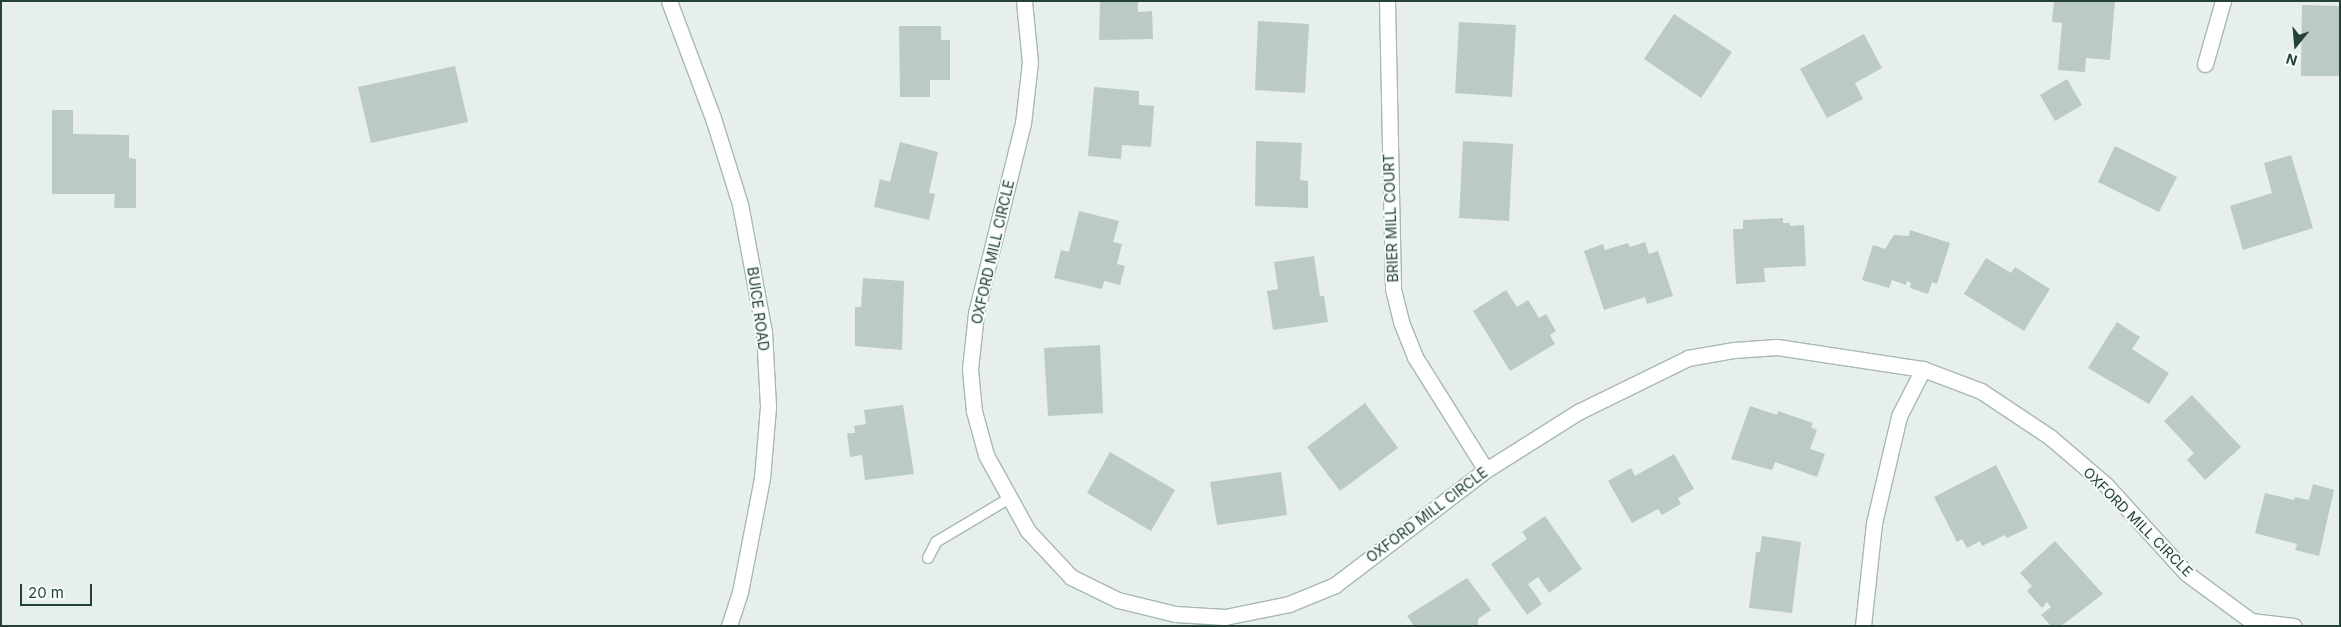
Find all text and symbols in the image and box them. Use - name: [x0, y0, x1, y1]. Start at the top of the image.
- north arrow: [2271, 20, 2321, 70]
- text: N: [2284, 50, 2299, 70]
- street label: BRIER MILL COURT: [1380, 153, 1402, 283]
- street label: OXFORD MILL CIRCLE: [968, 178, 1018, 326]
- street label: BUICE ROAD: [744, 266, 772, 352]
- street label: OXFORD MILL CIRCLE: [1363, 464, 1491, 566]
- street label: OXFORD MILL CIRCLE: [2080, 464, 2196, 580]
- scale bar: [22, 574, 95, 606]
- text: 20 m: [28, 583, 64, 602]

